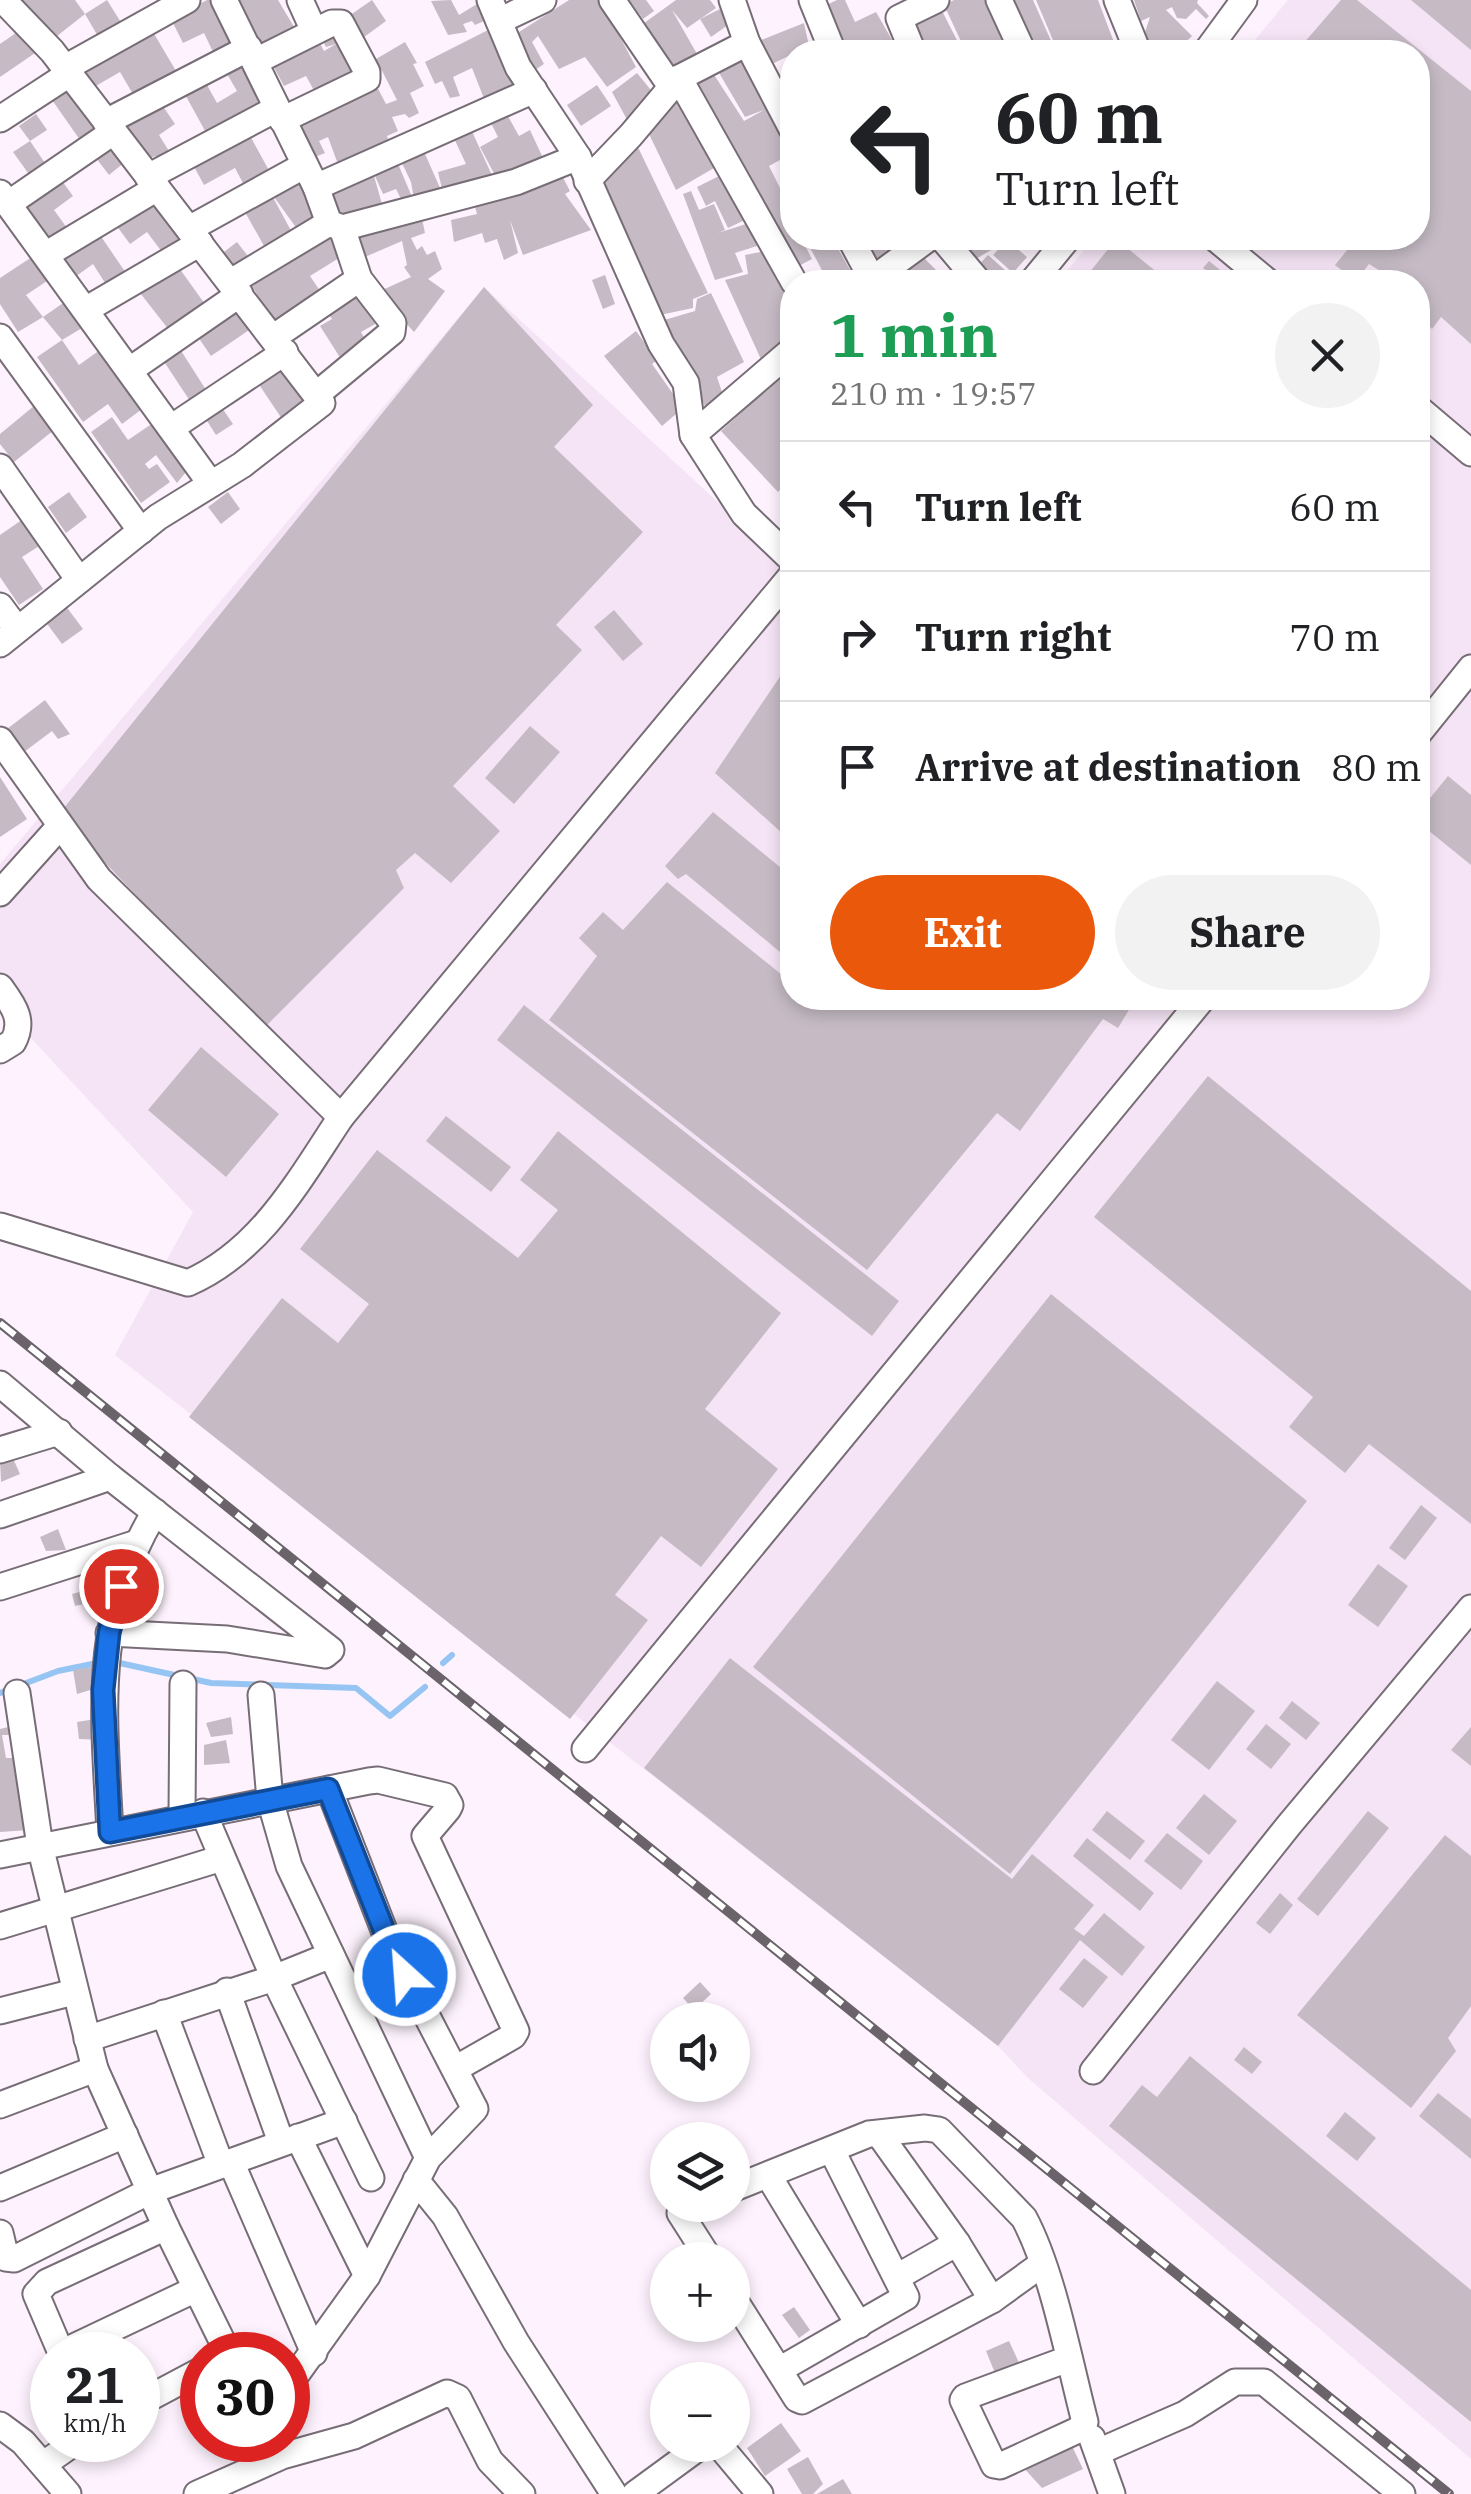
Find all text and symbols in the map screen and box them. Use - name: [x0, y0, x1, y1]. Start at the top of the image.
- text: 60 m: [995, 71, 1163, 162]
- icon: left: [830, 80, 960, 210]
- text: Turn left: [995, 159, 1179, 217]
- text: 1 min: [830, 295, 998, 374]
- button: close: [1275, 303, 1380, 408]
- text: 210 m · 19:57: [830, 372, 1037, 414]
- icon: left: [830, 479, 885, 534]
- text: Turn left: [915, 482, 1082, 531]
- text: 60 m: [1289, 482, 1380, 531]
- icon: right: [830, 609, 885, 664]
- text: Turn right: [915, 612, 1111, 661]
- text: 70 m: [1289, 612, 1380, 661]
- icon: arrive: [830, 739, 885, 794]
- text: Arrive at destination: [915, 742, 1301, 791]
- text: 80 m: [1331, 742, 1422, 791]
- button: Exit: [830, 875, 1095, 990]
- button: Share: [1115, 875, 1380, 990]
- pin: [79, 1544, 164, 1629]
- icon: arrive: [94, 1559, 149, 1614]
- position arrow: [353, 1923, 457, 2027]
- map controls: [650, 2002, 750, 2462]
- button: sound: [650, 2002, 750, 2102]
- button: layers: [650, 2122, 750, 2222]
- button: +: [650, 2242, 750, 2342]
- speed limit sign: 30: [180, 2332, 310, 2462]
- text: 21: [65, 2352, 125, 2417]
- button: −: [650, 2362, 750, 2462]
- text: km/h: [63, 2406, 127, 2439]

